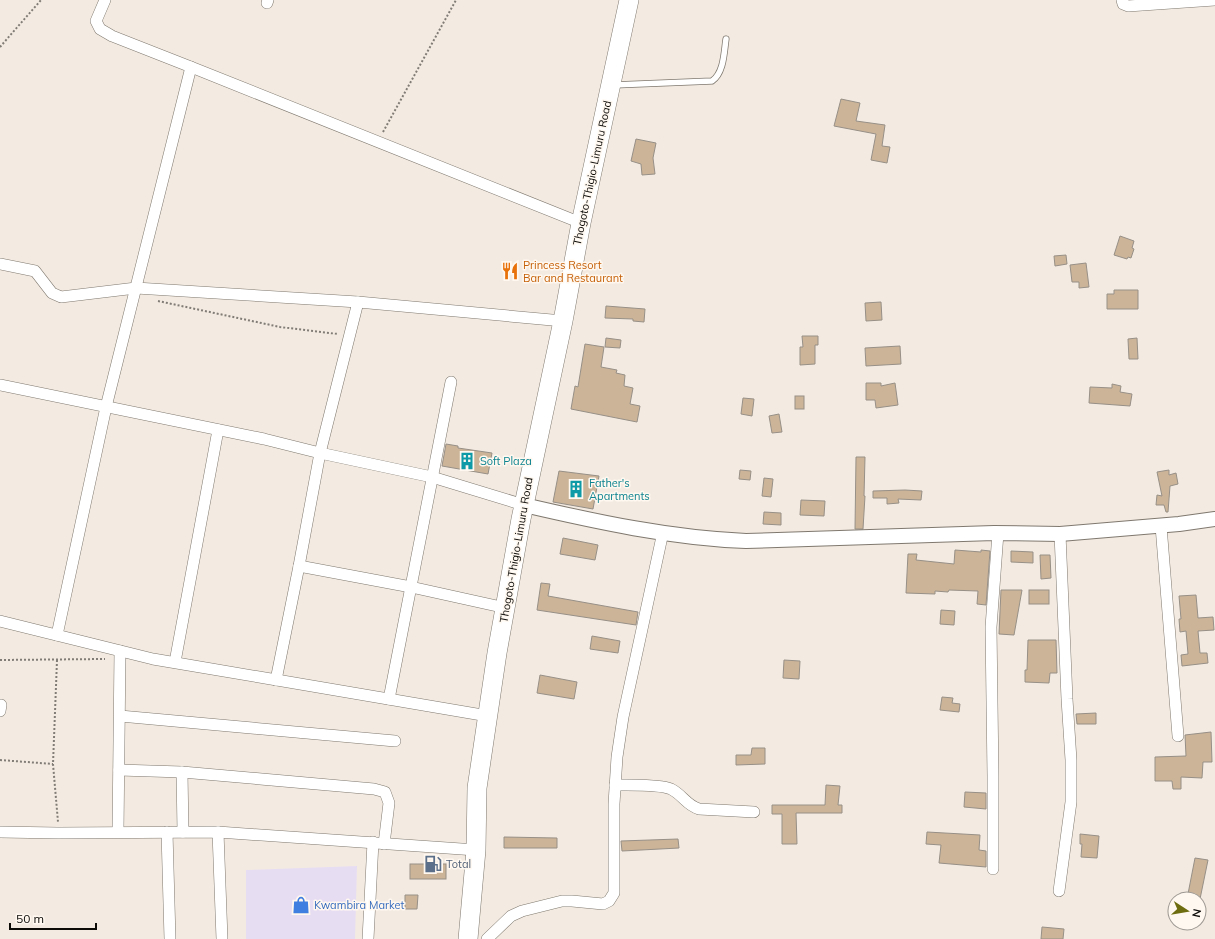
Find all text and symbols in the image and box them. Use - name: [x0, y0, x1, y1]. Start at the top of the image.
- street label: Thogoto-Thigio-Limuru Road: [570, 99, 614, 247]
- place label: Princess Resort Bar and Restaurant: [523, 258, 623, 285]
- restaurant icon: Princess Resort Bar and Restaurant: [500, 261, 520, 281]
- building icon: Soft Plaza: [457, 451, 477, 471]
- place label: Soft Plaza: [480, 454, 532, 468]
- street label: Thogoto-Thigio-Limuru Road: [496, 476, 536, 624]
- place label: Father's Apartments: [589, 476, 650, 503]
- building icon: Father's Apartments: [566, 479, 586, 499]
- fuel station icon: Total: [423, 854, 443, 874]
- place label: Total: [446, 857, 471, 871]
- north arrow: [1167, 891, 1207, 931]
- shop icon: Kwambira Market: [291, 895, 311, 915]
- place label: Kwambira Market: [314, 898, 405, 912]
- scale bar: [10, 905, 96, 931]
- text: N: [1189, 908, 1204, 919]
- text: 50 m: [16, 911, 44, 926]

